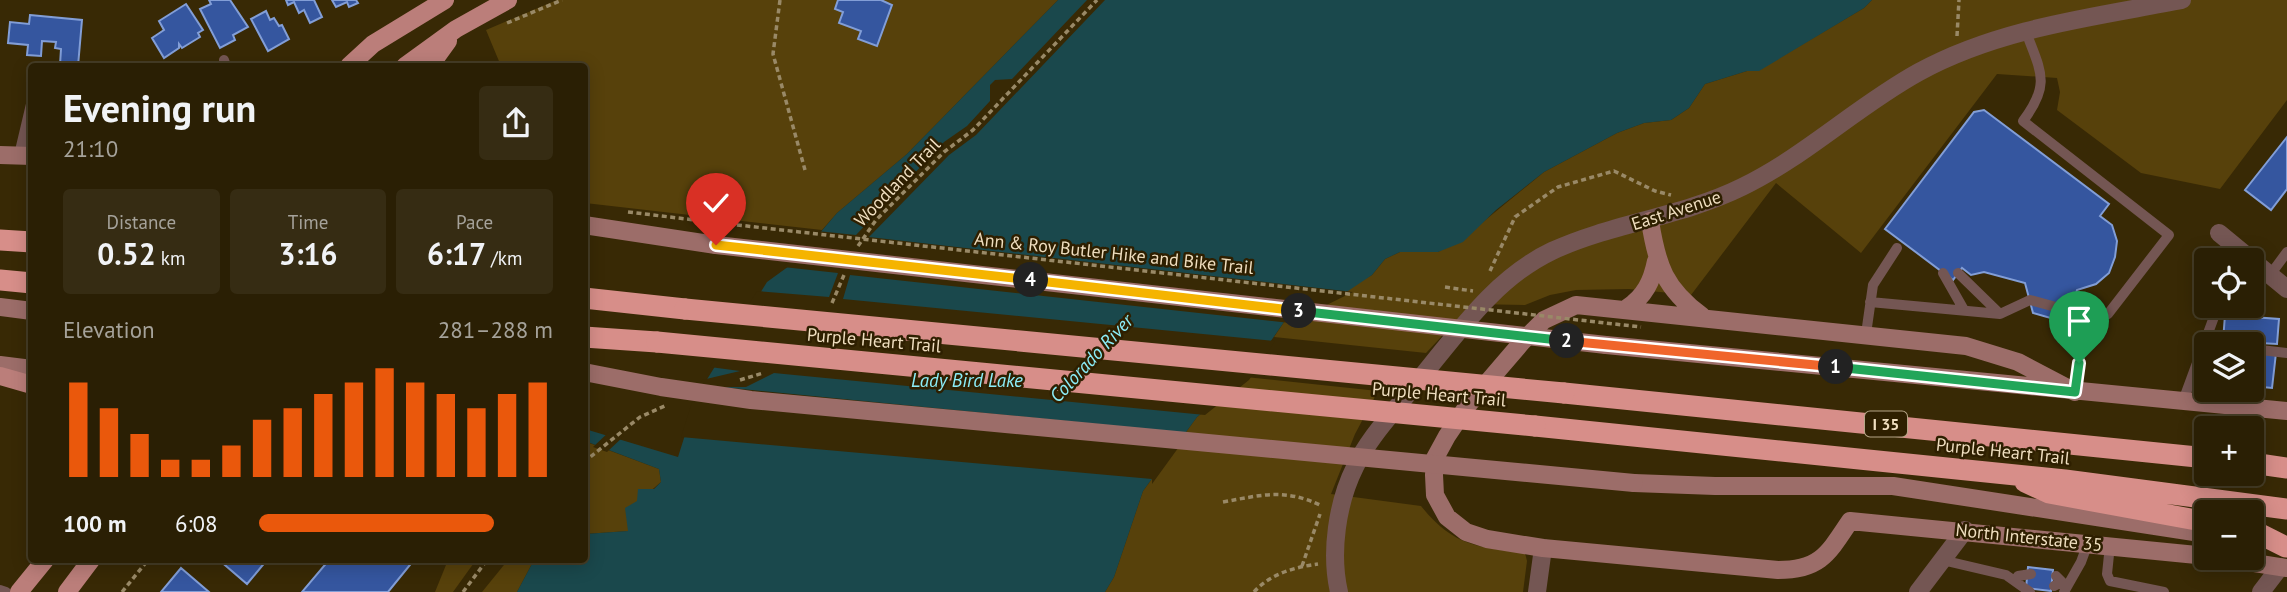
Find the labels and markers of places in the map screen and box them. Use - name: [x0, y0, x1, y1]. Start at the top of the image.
- pin: [686, 173, 746, 245]
- pin: 4: [1014, 262, 1048, 298]
- pin: [2049, 291, 2109, 363]
- pin: 3: [1282, 294, 1316, 328]
- pin: 2: [1550, 324, 1584, 358]
- pin: 1: [1818, 350, 1854, 384]

